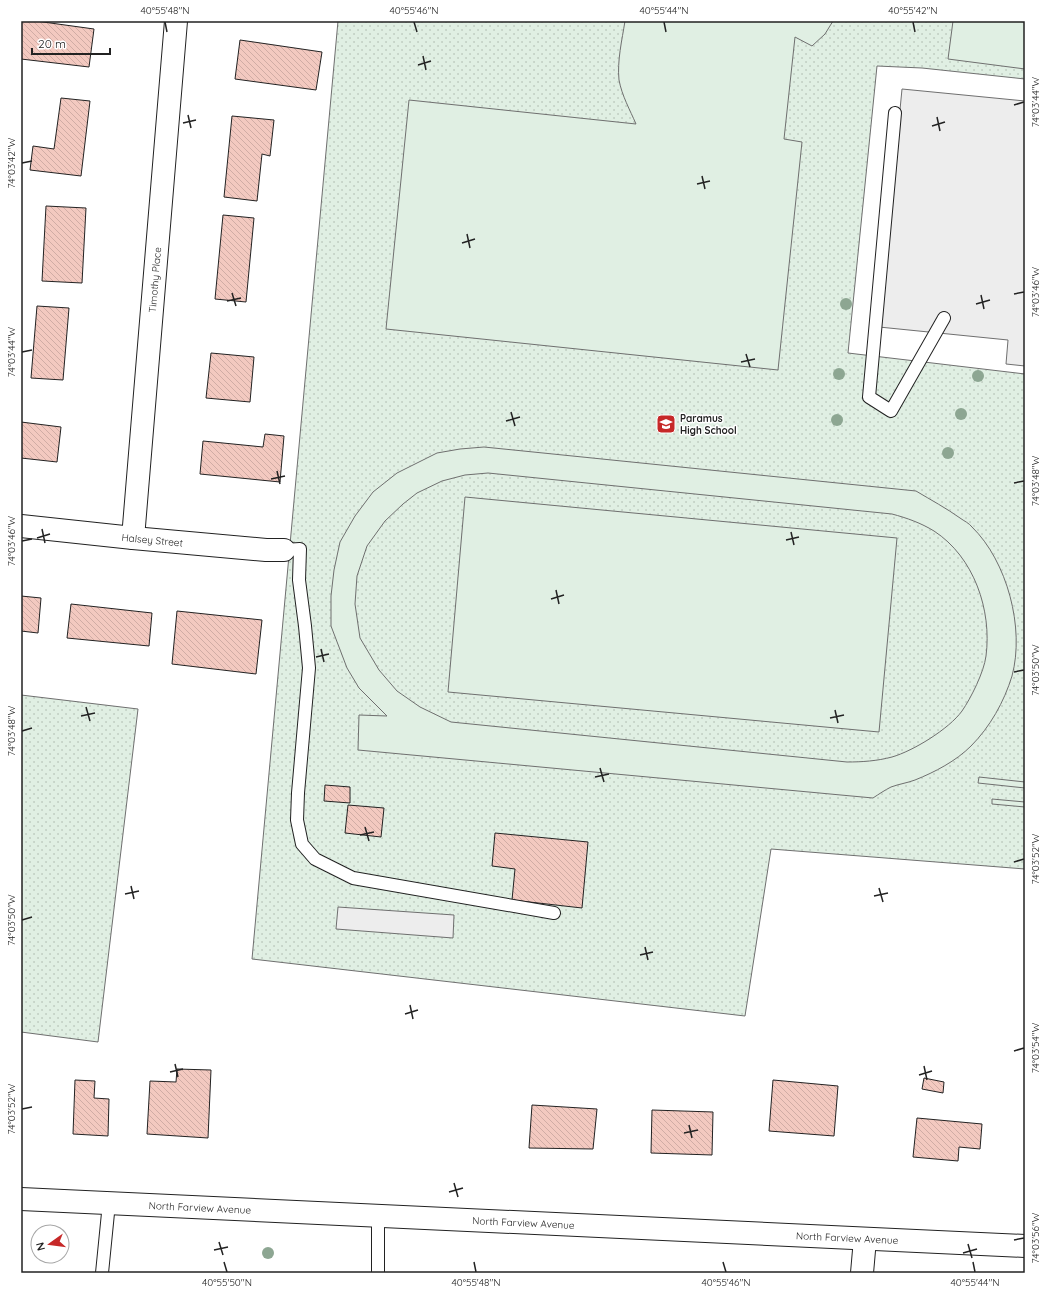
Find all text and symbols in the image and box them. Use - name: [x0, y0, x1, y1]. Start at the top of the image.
- text: 40°55'48"N: [140, 4, 190, 17]
- text: 40°55'46"N: [389, 4, 439, 17]
- text: 40°55'44"N: [639, 4, 689, 17]
- text: 40°55'42"N: [888, 4, 938, 17]
- scale bar: [32, 30, 110, 56]
- text: 20 m: [38, 36, 66, 51]
- text: 74°03'44"W: [1029, 76, 1042, 127]
- text: 74°03'42"W: [5, 137, 18, 188]
- street label: Timothy Place: [145, 246, 164, 313]
- text: 74°03'46"W: [1029, 266, 1042, 317]
- text: 74°03'44"W: [5, 326, 18, 377]
- place label: Paramus High School: [680, 412, 737, 437]
- school or university icon: Paramus High School: [655, 413, 677, 435]
- text: 74°03'48"W: [1029, 455, 1042, 506]
- text: 74°03'46"W: [5, 515, 18, 566]
- street label: Halsey Street: [121, 530, 184, 549]
- text: 74°03'50"W: [1029, 644, 1042, 696]
- text: 74°03'48"W: [5, 705, 18, 756]
- text: 74°03'52"W: [1029, 833, 1042, 884]
- text: 74°03'50"W: [5, 894, 18, 946]
- text: 74°03'54"W: [1029, 1022, 1042, 1073]
- text: 74°03'52"W: [5, 1083, 18, 1134]
- street label: North Farview Avenue: [148, 1198, 252, 1216]
- text: 74°03'56"W: [1029, 1212, 1042, 1263]
- street label: North Farview Avenue: [472, 1214, 575, 1231]
- north arrow: [30, 1224, 70, 1264]
- street label: North Farview Avenue: [796, 1229, 899, 1247]
- text: N: [33, 1241, 48, 1252]
- text: 40°55'50"N: [202, 1276, 252, 1289]
- text: 40°55'48"N: [451, 1276, 501, 1289]
- text: 40°55'46"N: [701, 1276, 751, 1289]
- text: 40°55'44"N: [950, 1276, 1000, 1289]

